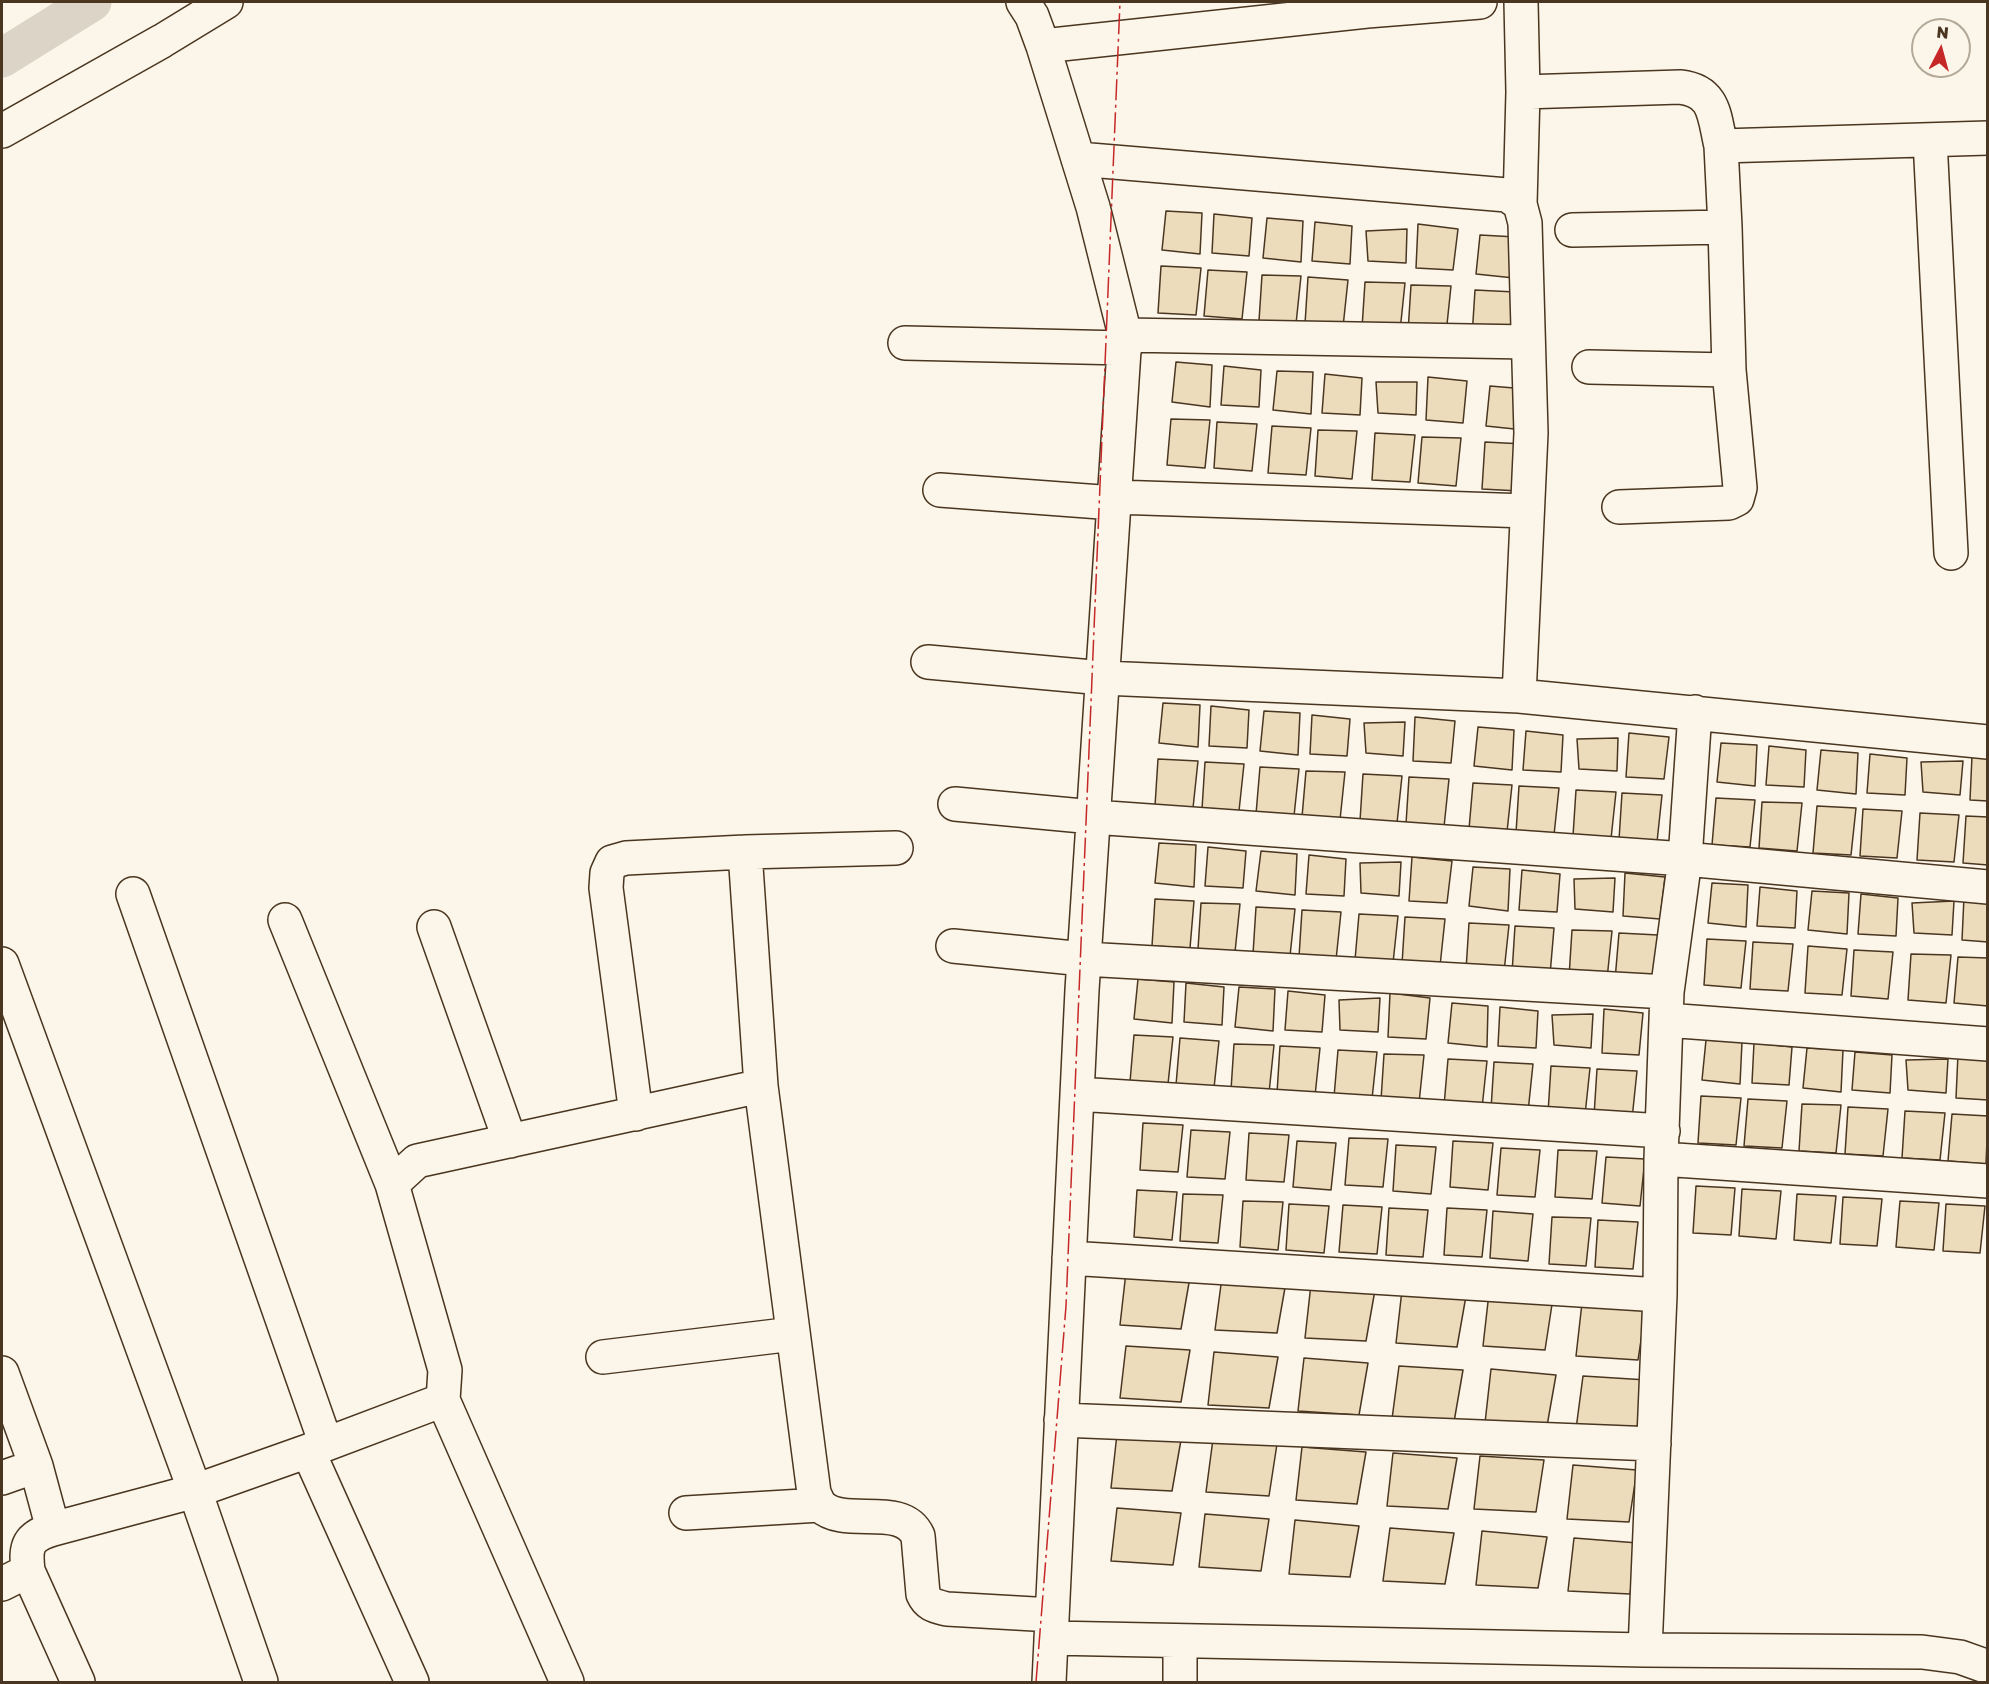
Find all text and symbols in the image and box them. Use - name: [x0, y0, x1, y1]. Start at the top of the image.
- north arrow: [1911, 18, 1971, 78]
- text: N: [1936, 22, 1950, 43]

